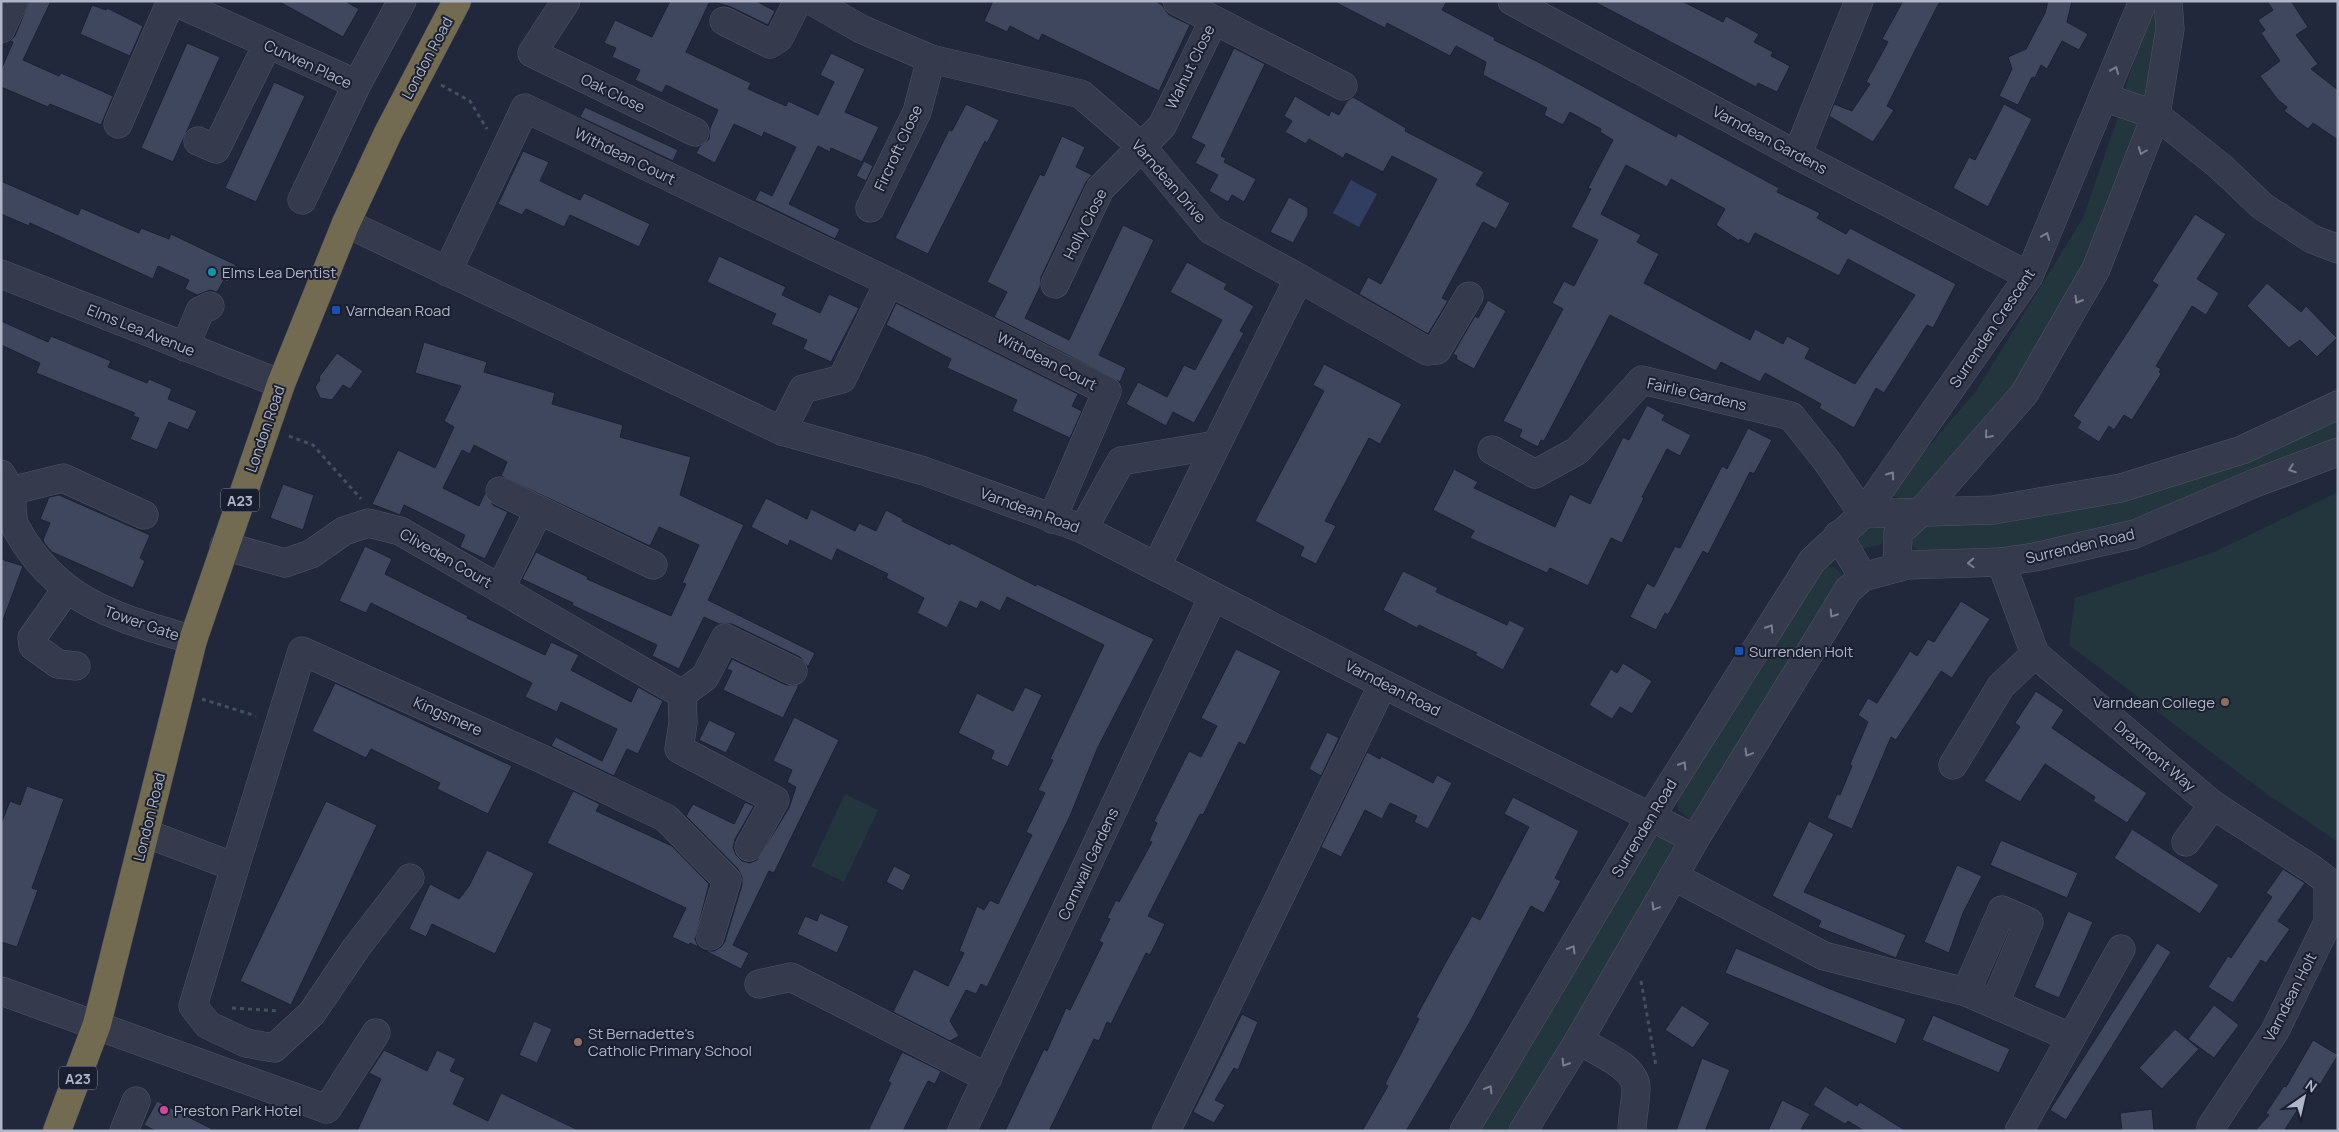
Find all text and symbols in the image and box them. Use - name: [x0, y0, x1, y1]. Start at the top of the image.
- street label: London Road: [396, 13, 458, 103]
- street label: Walnut Close: [1160, 21, 1220, 113]
- street label: Curwen Place: [261, 35, 355, 94]
- one-way arrow: [2108, 66, 2119, 75]
- street label: Oak Close: [577, 68, 649, 118]
- street label: Fircroft Close: [869, 101, 927, 194]
- street label: Varndean Gardens: [1709, 101, 1831, 179]
- street label: Withdean Court: [571, 122, 679, 190]
- street label: Varndean Drive: [1127, 135, 1211, 227]
- one-way arrow: [2138, 146, 2148, 155]
- street label: Holly Close: [1058, 185, 1112, 263]
- one-way arrow: [2039, 232, 2050, 241]
- place label: Elms Lea Dentist: [222, 262, 336, 283]
- street label: Surrenden Crescent: [1944, 264, 2040, 392]
- marker: Elms Lea Dentist: [206, 266, 218, 278]
- one-way arrow: [2075, 295, 2085, 304]
- street label: Elms Lea Avenue: [84, 299, 198, 361]
- place label: Varndean Road: [346, 300, 450, 321]
- marker: Varndean Road: [330, 304, 342, 316]
- street label: Withdean Court: [993, 327, 1101, 395]
- street label: Fairlie Gardens: [1645, 372, 1749, 416]
- street label: London Road: [240, 383, 290, 475]
- one-way arrow: [1985, 429, 1994, 438]
- one-way arrow: [2288, 463, 2297, 473]
- one-way arrow: [1885, 471, 1894, 480]
- street label: Varndean Road: [977, 482, 1083, 538]
- road number: A23: [221, 488, 259, 512]
- street label: Cliveden Court: [396, 523, 496, 593]
- street label: Surrenden Road: [2023, 523, 2137, 569]
- one-way arrow: [1966, 558, 1974, 568]
- street label: Tower Gate: [102, 600, 183, 646]
- one-way arrow: [1830, 609, 1839, 618]
- one-way arrow: [1764, 624, 1773, 633]
- place label: Surrenden Holt: [1749, 641, 1853, 662]
- marker: Surrenden Holt: [1733, 645, 1745, 657]
- street label: Varndean Road: [1342, 655, 1444, 721]
- street label: Kingsmere: [410, 691, 486, 741]
- place label: Varndean College: [2093, 692, 2215, 713]
- marker: Varndean College: [2219, 696, 2231, 708]
- street label: Draxmont Way: [2110, 716, 2200, 796]
- one-way arrow: [1745, 748, 1755, 757]
- one-way arrow: [1677, 761, 1686, 771]
- street label: London Road: [128, 771, 170, 863]
- street label: Surrenden Road: [1606, 775, 1682, 881]
- street label: Cornwall Gardens: [1053, 804, 1123, 924]
- one-way arrow: [1651, 902, 1661, 911]
- one-way arrow: [1565, 946, 1575, 955]
- street label: Varndean Holt: [2259, 949, 2321, 1045]
- place label: St Bernadette's Catholic Primary School: [588, 1023, 752, 1061]
- marker: St Bernadette's Catholic Primary School: [572, 1036, 584, 1048]
- one-way arrow: [1561, 1057, 1571, 1066]
- road number: A23: [59, 1066, 97, 1090]
- north arrow: [2279, 1072, 2329, 1122]
- text: N: [2302, 1075, 2321, 1096]
- one-way arrow: [1483, 1085, 1493, 1094]
- place label: Preston Park Hotel: [174, 1100, 301, 1121]
- marker: Preston Park Hotel: [158, 1104, 170, 1116]

